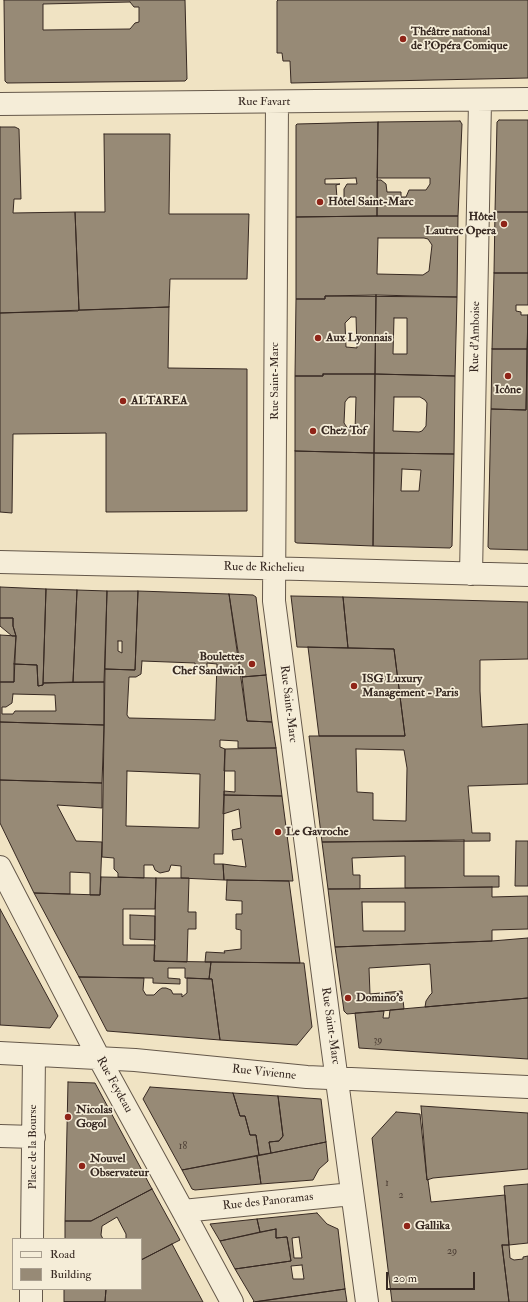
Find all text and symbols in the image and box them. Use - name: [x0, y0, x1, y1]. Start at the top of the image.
- place label: Théâtre national de l'Opéra Comique: [411, 25, 508, 53]
- marker: Théâtre national de l'Opéra Comique: [398, 34, 408, 44]
- street label: Rue Favart: [238, 95, 290, 109]
- place label: Hôtel Saint-Marc: [328, 195, 414, 209]
- marker: Hôtel Saint-Marc: [315, 197, 325, 207]
- place label: Hôtel Lautrec Opera: [425, 210, 496, 238]
- marker: Hôtel Lautrec Opera: [499, 219, 509, 229]
- street label: Rue d'Amboise: [468, 301, 484, 373]
- place label: Aux Lyonnais: [326, 331, 392, 345]
- marker: Aux Lyonnais: [313, 333, 323, 343]
- street label: Rue Saint-Marc: [268, 342, 282, 420]
- marker: Icône: [503, 371, 513, 381]
- place label: Icône: [495, 383, 521, 397]
- place label: ALTAREA: [131, 394, 188, 408]
- marker: ALTAREA: [118, 396, 128, 406]
- place label: Chez Tof: [321, 424, 366, 438]
- marker: Chez Tof: [308, 426, 318, 436]
- street label: Rue de Richelieu: [223, 560, 305, 576]
- place label: Boulettes Chef Sandwich: [172, 650, 244, 678]
- marker: Boulettes Chef Sandwich: [247, 659, 257, 669]
- street label: Rue Saint-Marc: [276, 664, 300, 744]
- place label: ISG Luxury Management - Paris: [362, 672, 458, 700]
- marker: ISG Luxury Management - Paris: [349, 681, 359, 691]
- place label: Le Gavroche: [286, 825, 349, 839]
- marker: Le Gavroche: [273, 827, 283, 837]
- street label: Rue Saint-Marc: [317, 986, 343, 1066]
- place label: Domino's: [356, 991, 403, 1005]
- marker: Domino's: [343, 993, 353, 1003]
- house number: 39: [374, 1035, 382, 1047]
- street label: Rue Feydeau: [93, 1055, 135, 1115]
- street label: Rue Vivienne: [231, 1062, 297, 1084]
- place label: Nicolas Gogol: [76, 1103, 112, 1131]
- street label: Place de la Bourse: [26, 1105, 40, 1189]
- marker: Nicolas Gogol: [63, 1112, 73, 1122]
- house number: 18: [179, 1141, 187, 1153]
- place label: Nouvel Observateur: [90, 1152, 149, 1180]
- marker: Nouvel Observateur: [77, 1161, 87, 1171]
- house number: 1: [385, 1178, 389, 1190]
- street label: Rue des Panoramas: [222, 1190, 314, 1214]
- house number: 2: [398, 1190, 404, 1202]
- place label: Gallika: [415, 1219, 450, 1233]
- marker: Gallika: [402, 1221, 412, 1231]
- legend: [12, 1238, 142, 1290]
- house number: 29: [447, 1246, 457, 1258]
- text: Road: [50, 1247, 75, 1262]
- scale bar: [388, 1264, 477, 1290]
- text: Building: [50, 1267, 91, 1282]
- text: 20 m: [393, 1271, 417, 1286]

